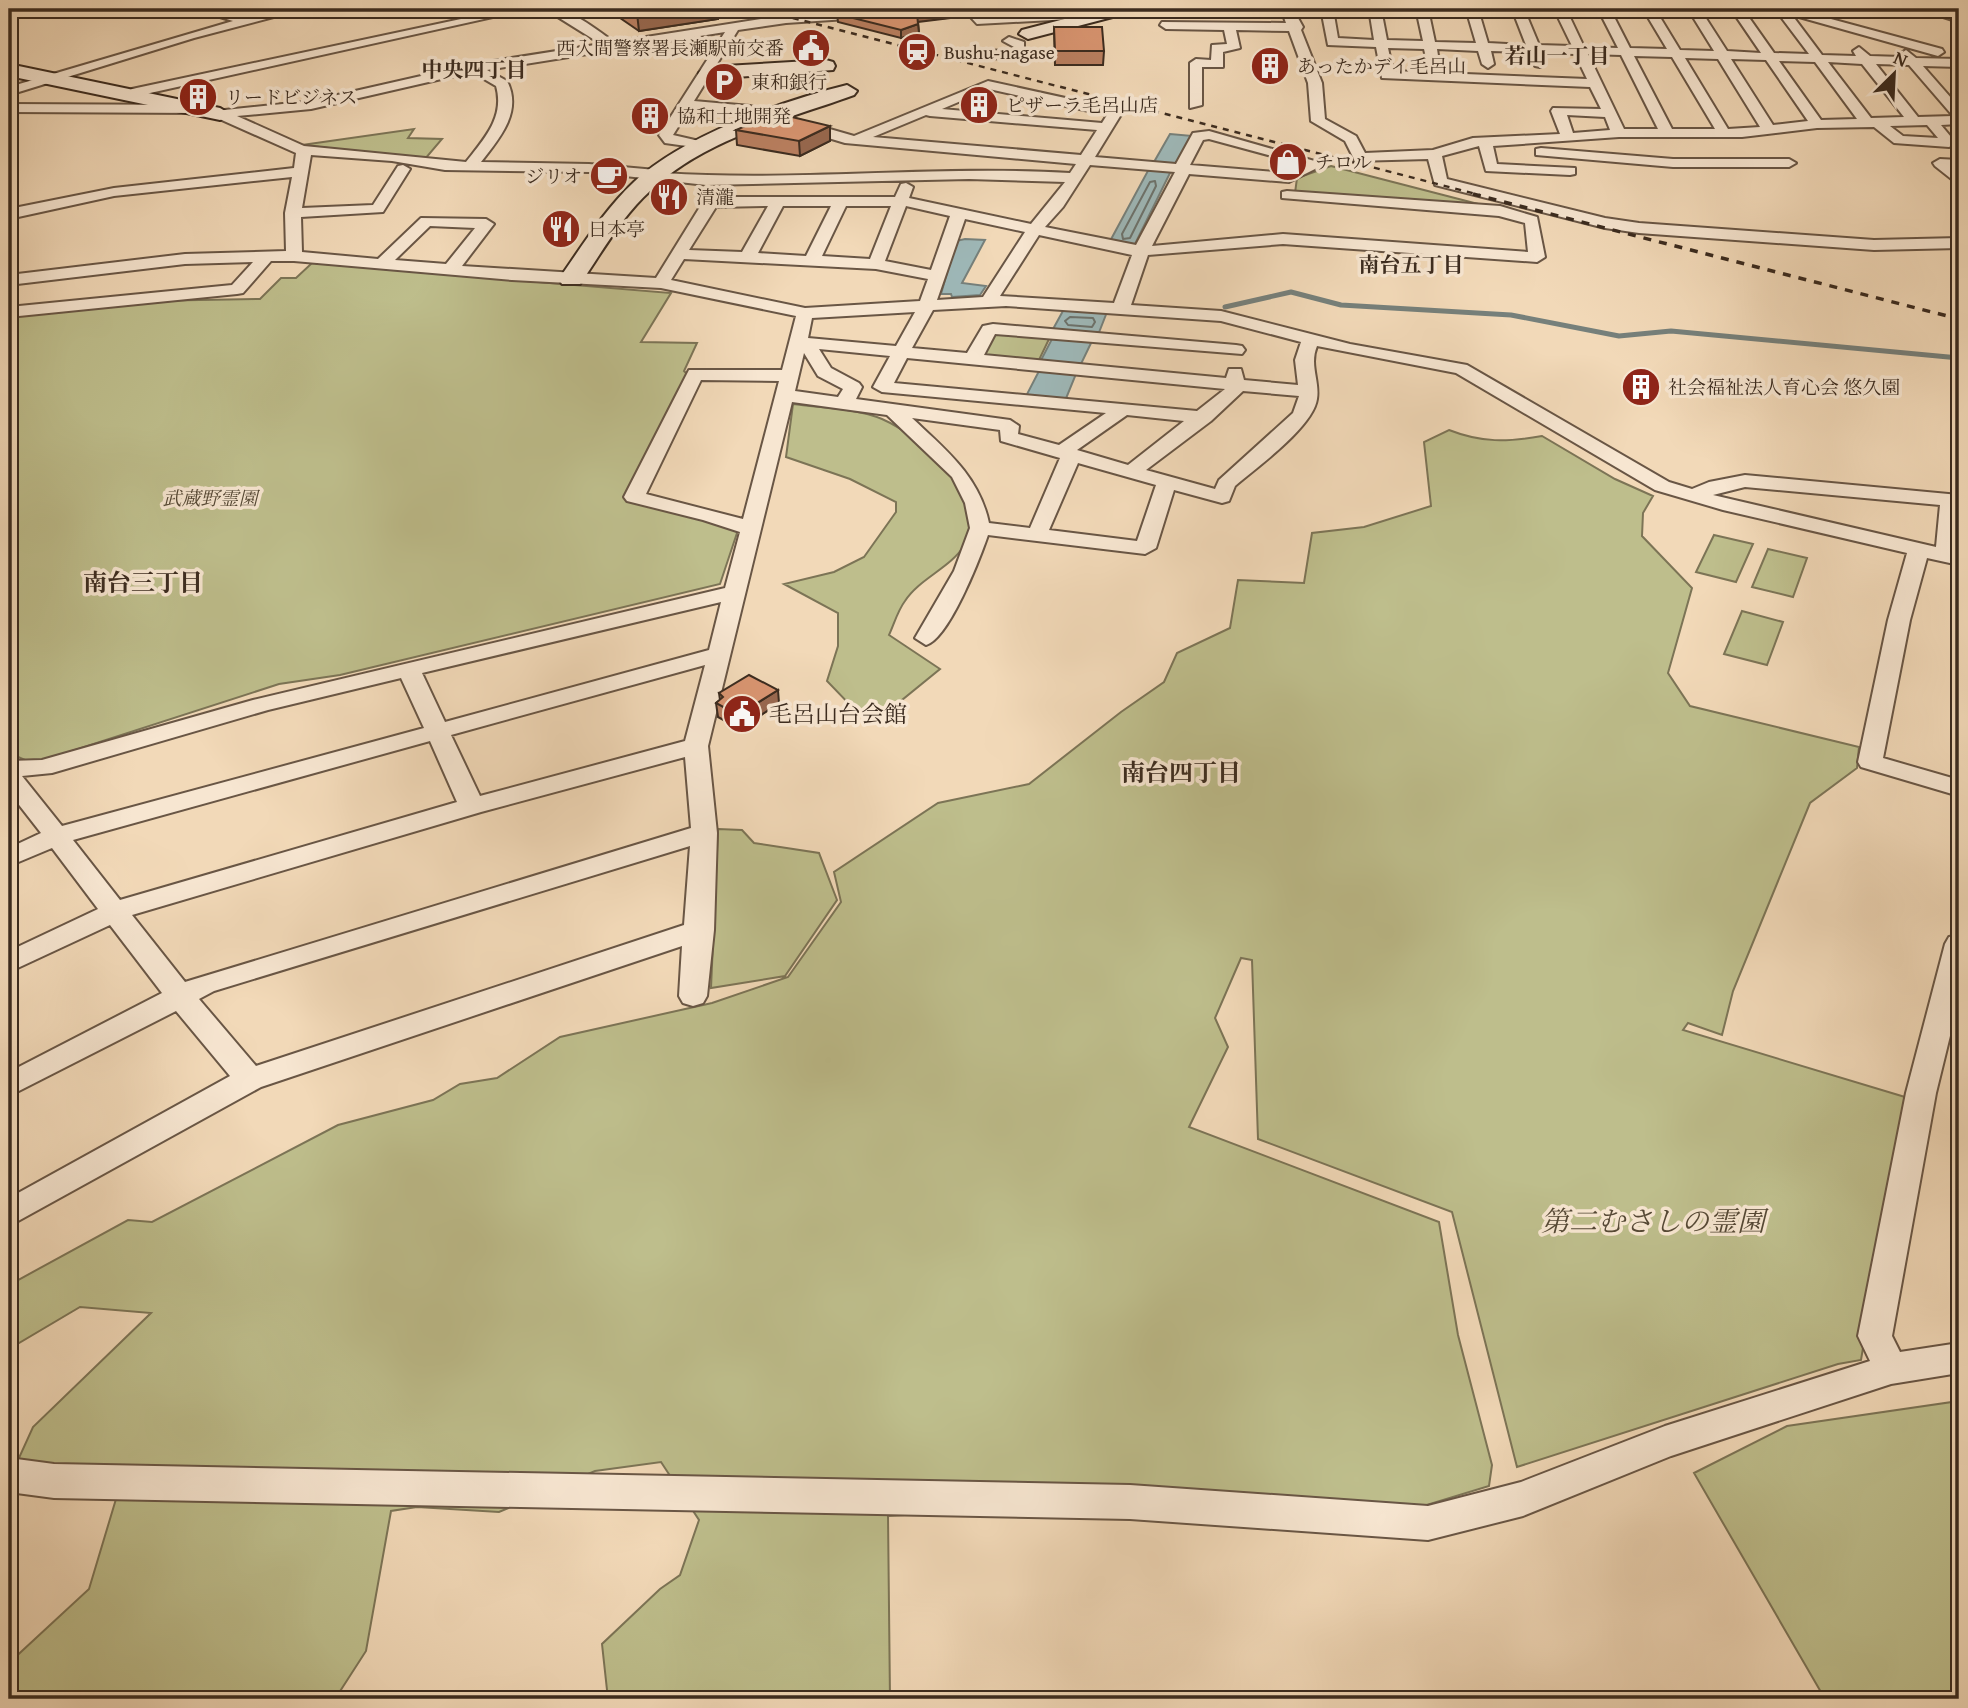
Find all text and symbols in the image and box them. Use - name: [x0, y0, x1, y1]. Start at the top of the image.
- public building icon: 西入間警察署長瀬駅前交番: [790, 27, 832, 69]
- station icon: Bushu-nagase: [896, 31, 938, 73]
- place label: 西入間警察署長瀬駅前交番: [556, 34, 784, 62]
- place label: Bushu-nagase: [944, 38, 1055, 66]
- north arrow: [1860, 38, 1930, 108]
- district label: 若山一丁目: [1505, 40, 1610, 71]
- text: N: [1889, 43, 1913, 74]
- building icon: あったかデイ毛呂山: [1249, 45, 1291, 87]
- place label: あったかデイ毛呂山: [1297, 52, 1466, 80]
- district label: 中央四丁目: [422, 54, 527, 85]
- parking icon: 東和銀行: [703, 61, 745, 103]
- place label: 東和銀行: [751, 68, 827, 96]
- building icon: リードビジネス: [177, 76, 219, 118]
- place label: リードビジネス: [225, 83, 357, 111]
- building icon: ピザーラ毛呂山店: [958, 84, 1000, 126]
- place label: ピザーラ毛呂山店: [1006, 91, 1158, 119]
- building icon: 協和土地開発: [629, 95, 671, 137]
- place label: 協和土地開発: [677, 102, 791, 130]
- shop icon: チロル: [1267, 141, 1309, 183]
- place label: チロル: [1315, 148, 1372, 176]
- cafe icon: ジリオ: [588, 155, 630, 197]
- place label: ジリオ: [525, 162, 582, 190]
- restaurant icon: 清瀧: [648, 176, 690, 218]
- place label: 清瀧: [696, 183, 734, 211]
- restaurant icon: 日本亭: [540, 208, 582, 250]
- place label: 日本亭: [588, 215, 645, 243]
- district label: 南台五丁目: [1359, 249, 1464, 280]
- building icon: 社会福祉法人育心会 悠久園: [1620, 366, 1662, 408]
- place label: 社会福祉法人育心会 悠久園: [1668, 373, 1900, 401]
- park label: 武蔵野霊園: [162, 484, 260, 512]
- district label: 南台三丁目: [83, 565, 203, 600]
- public building icon: 毛呂山台会館: [721, 693, 763, 735]
- place label: 毛呂山台会館: [769, 697, 907, 730]
- district label: 南台四丁目: [1121, 755, 1241, 790]
- park label: 第二むさしの霊園: [1541, 1200, 1769, 1241]

